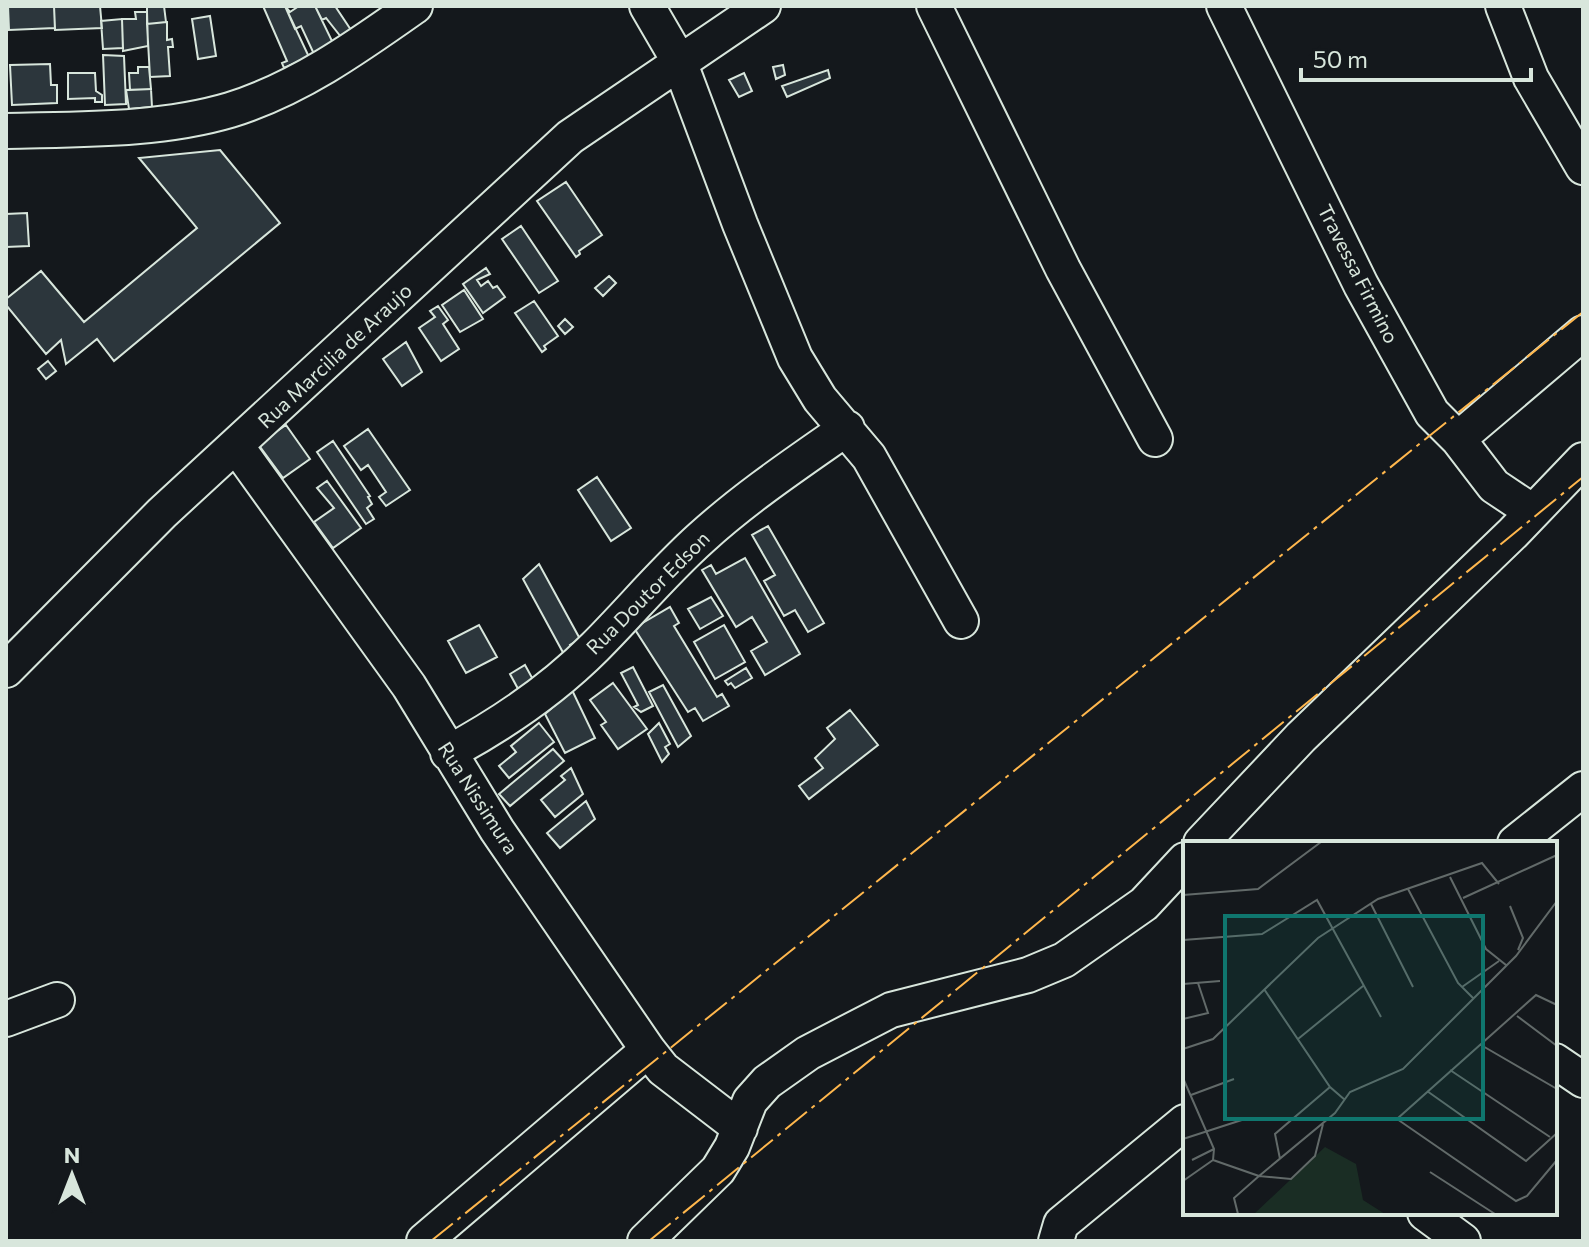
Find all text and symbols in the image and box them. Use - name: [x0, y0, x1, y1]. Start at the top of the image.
- scale bar: [1301, 32, 1531, 82]
- text: 50 m: [1313, 44, 1368, 73]
- street label: Travessa Firmino: [1314, 200, 1404, 347]
- street label: Rua Marcilia de Araujo: [252, 278, 416, 433]
- street label: Rua Doutor Edson: [581, 526, 714, 659]
- street label: Rua Nissimura: [434, 737, 524, 858]
- inset map: [1183, 841, 1557, 1215]
- north arrow: [32, 1135, 112, 1215]
- text: N: [64, 1141, 80, 1168]

